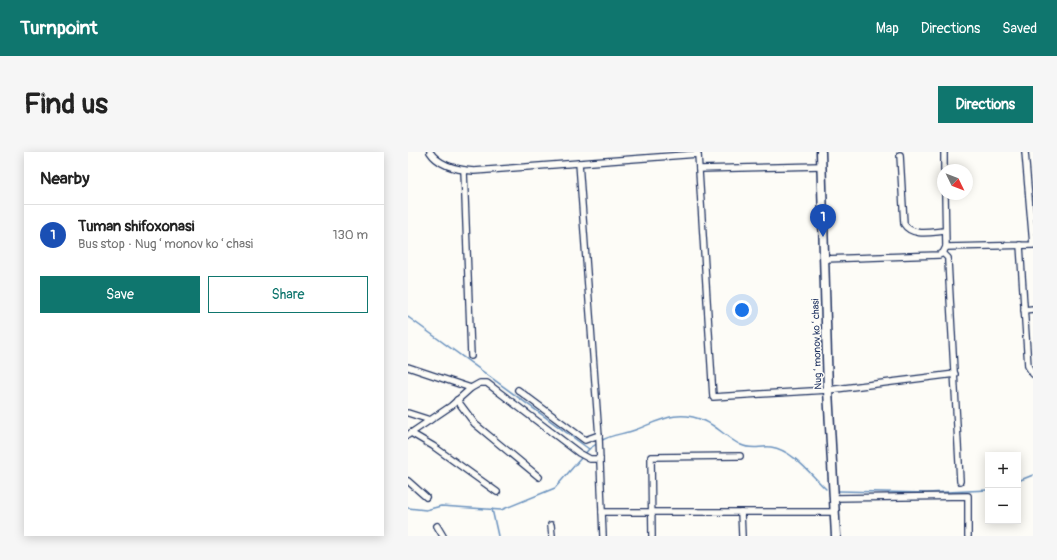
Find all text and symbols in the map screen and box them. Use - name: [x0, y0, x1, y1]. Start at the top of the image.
- text: Turnpoint: [20, 16, 98, 40]
- text: Map: [876, 20, 899, 37]
- text: Directions: [921, 20, 980, 37]
- text: Saved: [1002, 20, 1037, 37]
- button: Directions: [938, 86, 1033, 123]
- text: Find us: [24, 87, 108, 122]
- north arrow: [937, 164, 973, 200]
- text: Nearby: [40, 168, 89, 189]
- pin: 1: [810, 204, 836, 237]
- text: Tuman shifoxonasi: [78, 217, 194, 236]
- text: 1: [50, 227, 56, 243]
- text: 130 m: [332, 227, 368, 243]
- text: Bus stop · Nugʻmonov koʻchasi: [78, 236, 253, 252]
- button: Save: [40, 276, 200, 313]
- button: Share: [208, 276, 368, 313]
- street label: Nugʻmonov koʻchasi: [809, 298, 825, 390]
- your location: [732, 300, 752, 320]
- map controls: [985, 452, 1021, 524]
- button: +: [985, 452, 1021, 488]
- button: −: [985, 488, 1021, 524]

